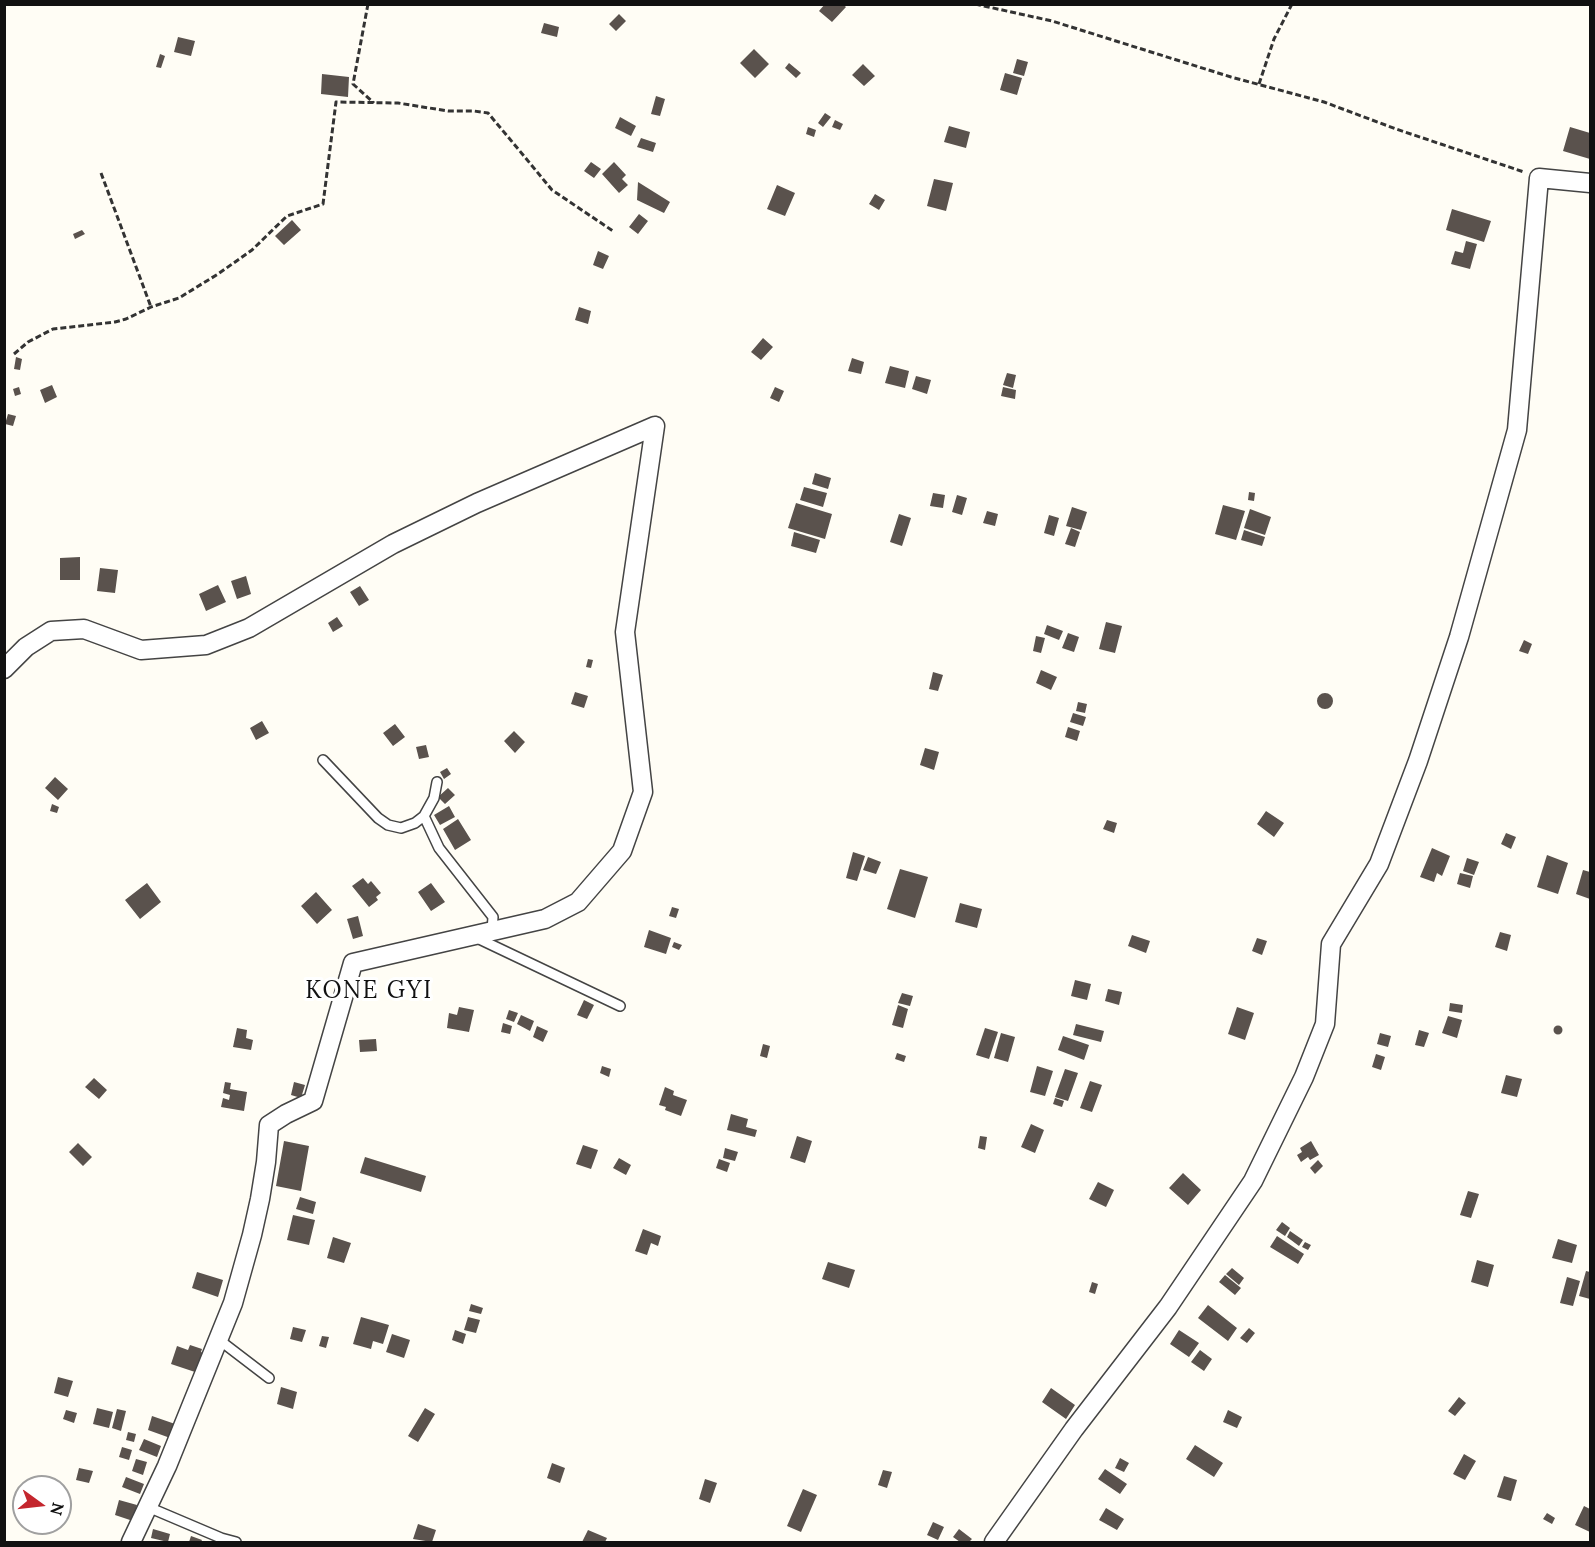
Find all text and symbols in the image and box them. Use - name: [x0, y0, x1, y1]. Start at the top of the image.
- district label: KONE GYI: [305, 977, 433, 1005]
- north arrow: [12, 1475, 72, 1535]
- text: N: [46, 1501, 69, 1518]

